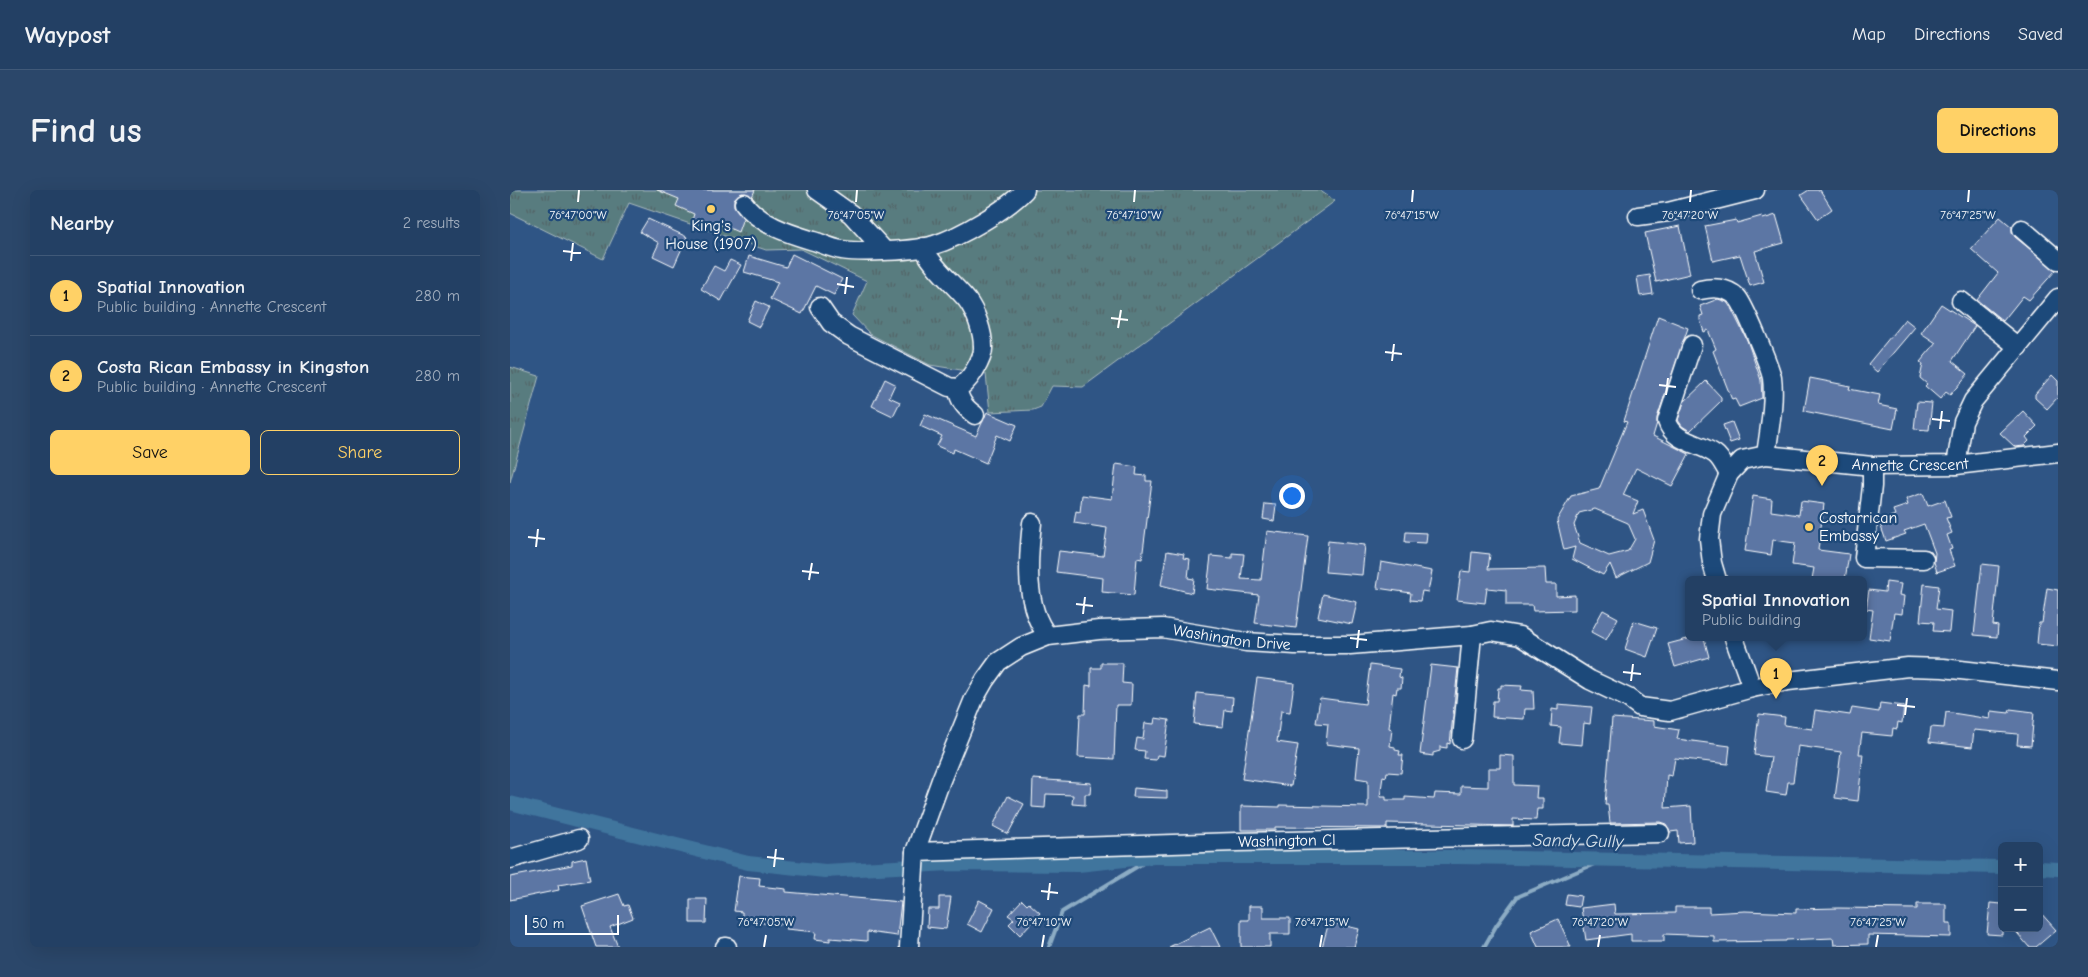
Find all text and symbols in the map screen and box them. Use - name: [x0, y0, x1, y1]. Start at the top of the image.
- text: Waypost: [25, 21, 110, 49]
- text: Map: [1852, 24, 1886, 45]
- text: Directions: [1914, 24, 1990, 45]
- text: Saved: [2018, 24, 2063, 45]
- button: Directions: [1937, 108, 2058, 153]
- text: Find us: [30, 110, 142, 151]
- marker: King's House (1907): [705, 203, 717, 215]
- text: 76°47'00"W: [549, 208, 607, 222]
- text: 76°47'05"W: [828, 208, 885, 222]
- text: 76°47'10"W: [1107, 208, 1162, 222]
- text: 76°47'15"W: [1385, 208, 1440, 222]
- text: 76°47'20"W: [1662, 208, 1719, 222]
- text: 76°47'25"W: [1940, 208, 1996, 222]
- text: Nearby: [50, 211, 114, 235]
- text: 2 results: [403, 214, 460, 232]
- place label: King's House (1907): [665, 217, 757, 253]
- text: Spatial Innovation: [97, 276, 245, 298]
- text: 1: [63, 287, 69, 305]
- text: 280 m: [415, 287, 460, 305]
- text: Public building · Annette Crescent: [97, 298, 326, 316]
- text: Costa Rican Embassy in Kingston: [97, 356, 369, 378]
- text: 2: [62, 367, 70, 385]
- text: 280 m: [415, 367, 460, 385]
- text: Public building · Annette Crescent: [97, 378, 326, 396]
- button: Save: [50, 430, 250, 475]
- button: Share: [260, 430, 460, 475]
- pin: 2: [1806, 445, 1838, 486]
- street label: Annette Crescent: [1851, 455, 1970, 475]
- your location: [1279, 483, 1305, 509]
- place label: Costarrican Embassy: [1819, 509, 1897, 545]
- marker: Costarrican Embassy: [1803, 521, 1815, 533]
- popup: [1685, 576, 1867, 641]
- text: Spatial Innovation: [1702, 589, 1850, 611]
- text: Public building: [1702, 611, 1801, 629]
- street label: Washington Drive: [1172, 621, 1291, 654]
- pin: 1: [1760, 658, 1792, 699]
- water label: Sandy Gully: [1532, 830, 1625, 852]
- street label: Washington Cl: [1238, 831, 1336, 851]
- map controls: [1998, 842, 2043, 932]
- button: +: [1998, 842, 2043, 887]
- button: −: [1998, 887, 2043, 932]
- scale bar: [525, 912, 619, 935]
- text: 50 m: [532, 915, 564, 932]
- text: 76°47'05"W: [738, 915, 795, 929]
- text: 76°47'10"W: [1017, 915, 1072, 929]
- text: 76°47'15"W: [1295, 915, 1350, 929]
- text: 76°47'20"W: [1572, 915, 1629, 929]
- text: 76°47'25"W: [1850, 915, 1906, 929]

